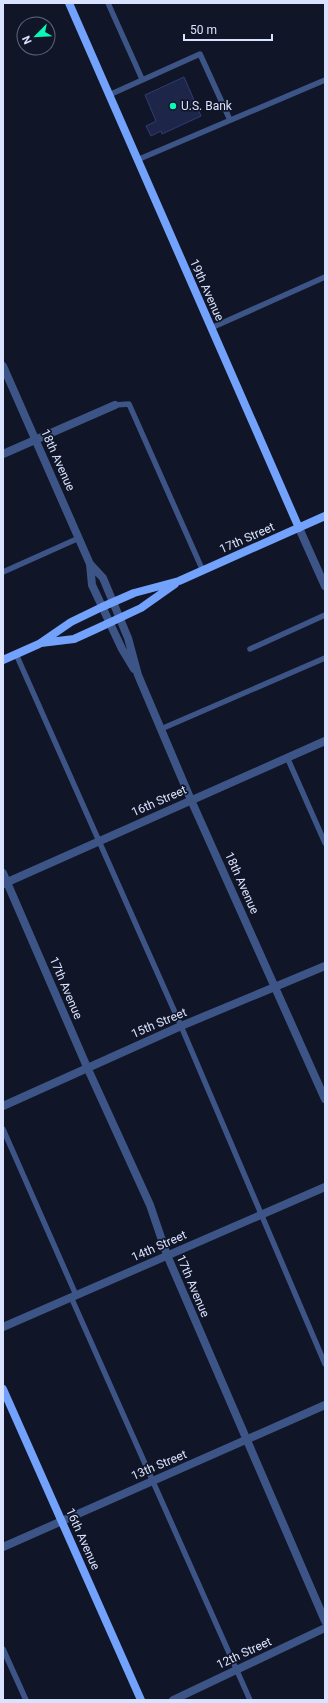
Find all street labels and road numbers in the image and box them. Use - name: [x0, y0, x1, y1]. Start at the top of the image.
- street label: 19th Avenue: [187, 257, 227, 323]
- street label: 18th Avenue: [38, 427, 78, 493]
- street label: 17th Street: [217, 520, 277, 556]
- street label: 16th Street: [129, 783, 189, 819]
- street label: 18th Avenue: [222, 850, 262, 916]
- street label: 17th Avenue: [47, 955, 85, 1021]
- street label: 15th Street: [129, 1005, 189, 1041]
- street label: 14th Street: [129, 1228, 189, 1264]
- street label: 17th Avenue: [174, 1253, 212, 1319]
- street label: 13th Street: [129, 1447, 189, 1483]
- street label: 16th Avenue: [63, 1506, 103, 1572]
- street label: 12th Street: [214, 1634, 274, 1672]

